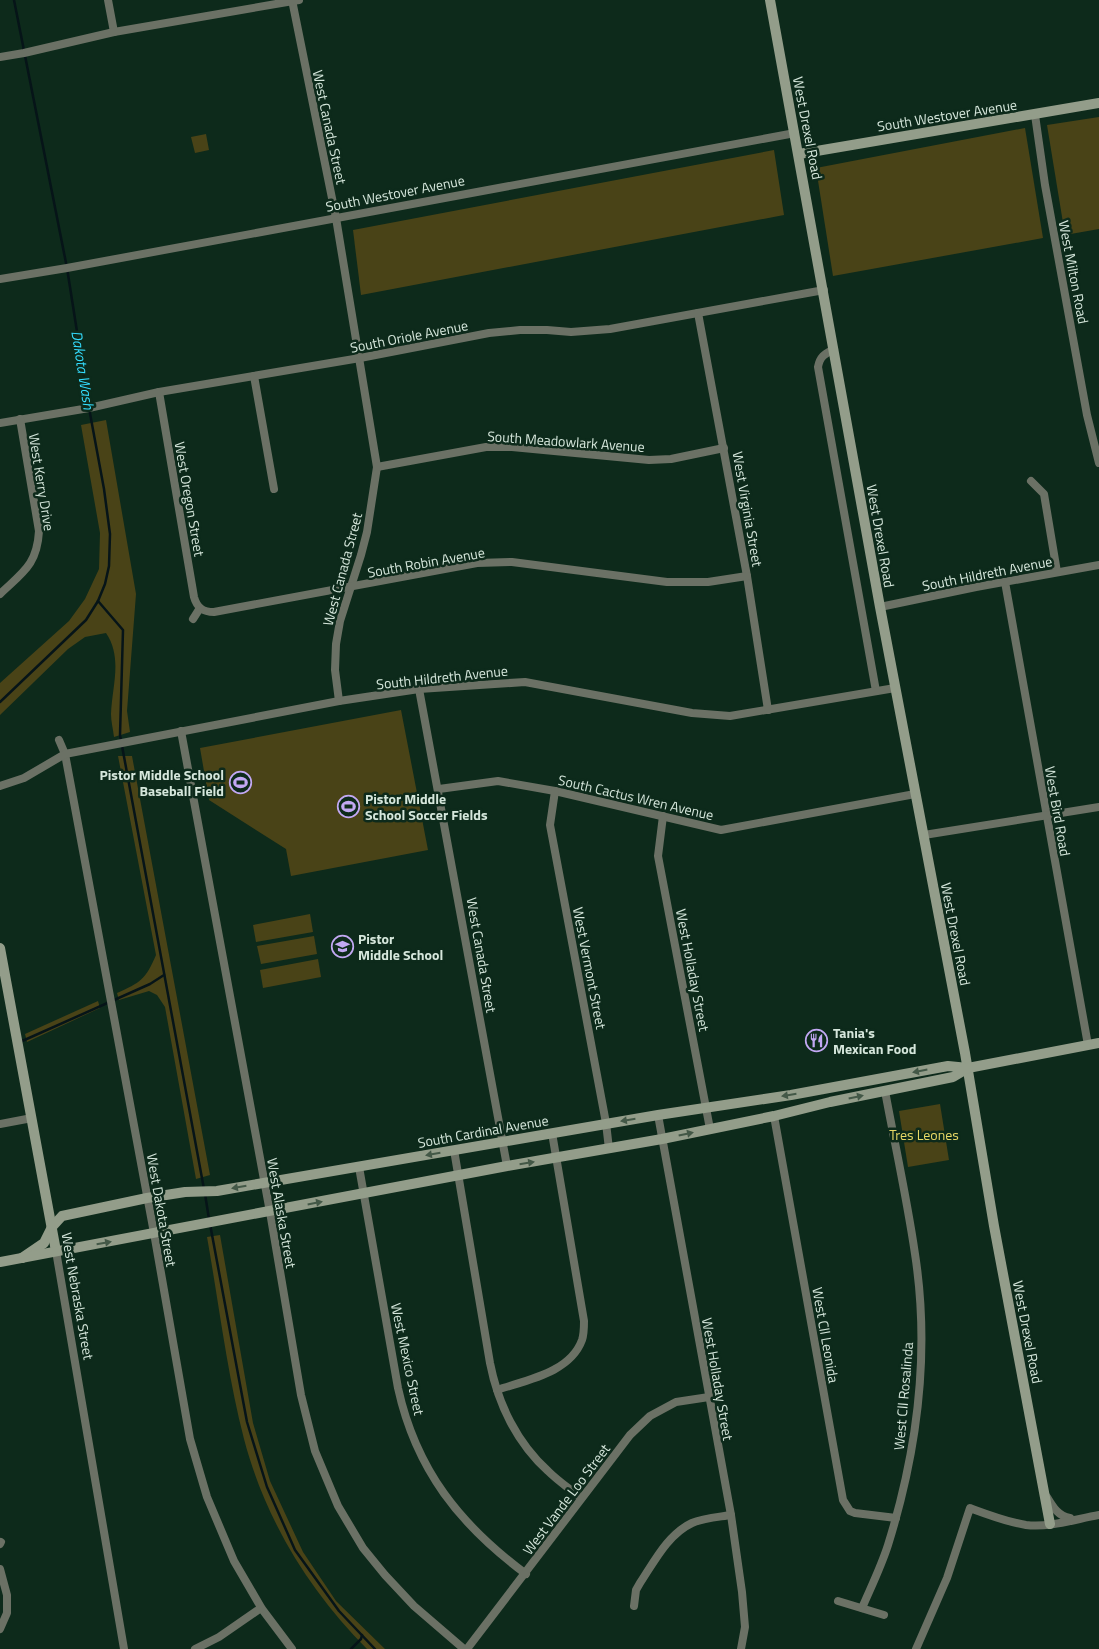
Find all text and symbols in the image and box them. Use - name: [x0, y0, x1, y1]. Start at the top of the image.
- street label: West Canada Street: [308, 68, 352, 186]
- street label: West Drexel Road: [788, 75, 828, 181]
- street label: South Westover Avenue: [876, 94, 1018, 136]
- street label: South Westover Avenue: [324, 169, 466, 217]
- street label: West Milton Road: [1054, 218, 1094, 326]
- street label: South Oriole Avenue: [348, 314, 470, 358]
- water label: Dakota Wash: [65, 329, 101, 412]
- street label: South Meadowlark Avenue: [487, 425, 645, 457]
- street label: West Kerry Drive: [24, 432, 60, 532]
- street label: West Oregon Street: [170, 440, 210, 558]
- street label: West Virginia Street: [728, 450, 768, 568]
- street label: West Drexel Road: [862, 483, 900, 589]
- street label: West Canada Street: [317, 510, 367, 628]
- street label: South Robin Avenue: [366, 541, 486, 583]
- street label: South Hildreth Avenue: [920, 550, 1054, 596]
- street label: South Hildreth Avenue: [375, 660, 509, 694]
- place label: Pistor Middle School Baseball Field: [99, 764, 224, 801]
- street label: West Bird Road: [1040, 764, 1076, 858]
- street label: South Cactus Wren Avenue: [556, 769, 716, 825]
- sports icon: Pistor Middle School Baseball Field: [228, 770, 252, 794]
- place label: Pistor Middle School Soccer Fields: [365, 788, 488, 825]
- sports icon: Pistor Middle School Soccer Fields: [337, 794, 361, 818]
- street label: West Drexel Road: [936, 881, 976, 987]
- street label: West Canada Street: [462, 896, 502, 1014]
- street label: West Vermont Street: [568, 905, 612, 1031]
- street label: West Holladay Street: [671, 907, 715, 1033]
- place label: Pistor Middle School: [358, 928, 443, 965]
- school or university icon: Pistor Middle School: [330, 934, 354, 958]
- place label: Tania's Mexican Food: [833, 1022, 916, 1059]
- restaurant icon: Tania's Mexican Food: [805, 1028, 829, 1052]
- one-way arrow: [912, 1067, 928, 1075]
- one-way arrow: [780, 1092, 796, 1100]
- one-way arrow: [848, 1093, 863, 1101]
- street label: South Cardinal Avenue: [416, 1109, 550, 1153]
- one-way arrow: [620, 1116, 636, 1124]
- park label: Tres Leones: [889, 1124, 959, 1145]
- one-way arrow: [679, 1130, 694, 1138]
- one-way arrow: [425, 1150, 441, 1158]
- street label: West Dakota Street: [142, 1152, 182, 1268]
- street label: West Alaska Street: [262, 1156, 302, 1270]
- one-way arrow: [519, 1159, 535, 1167]
- one-way arrow: [230, 1183, 246, 1191]
- one-way arrow: [308, 1199, 324, 1207]
- street label: West Nebraska Street: [56, 1231, 100, 1361]
- one-way arrow: [96, 1238, 112, 1246]
- street label: West Drexel Road: [1008, 1279, 1048, 1385]
- street label: West Cll Leonida: [807, 1285, 845, 1385]
- street label: West Mexico Street: [386, 1301, 430, 1417]
- street label: West Holladay Street: [697, 1316, 739, 1442]
- street label: West Cll Rosalinda: [888, 1341, 918, 1451]
- street label: West Vande Loo Street: [517, 1439, 615, 1559]

